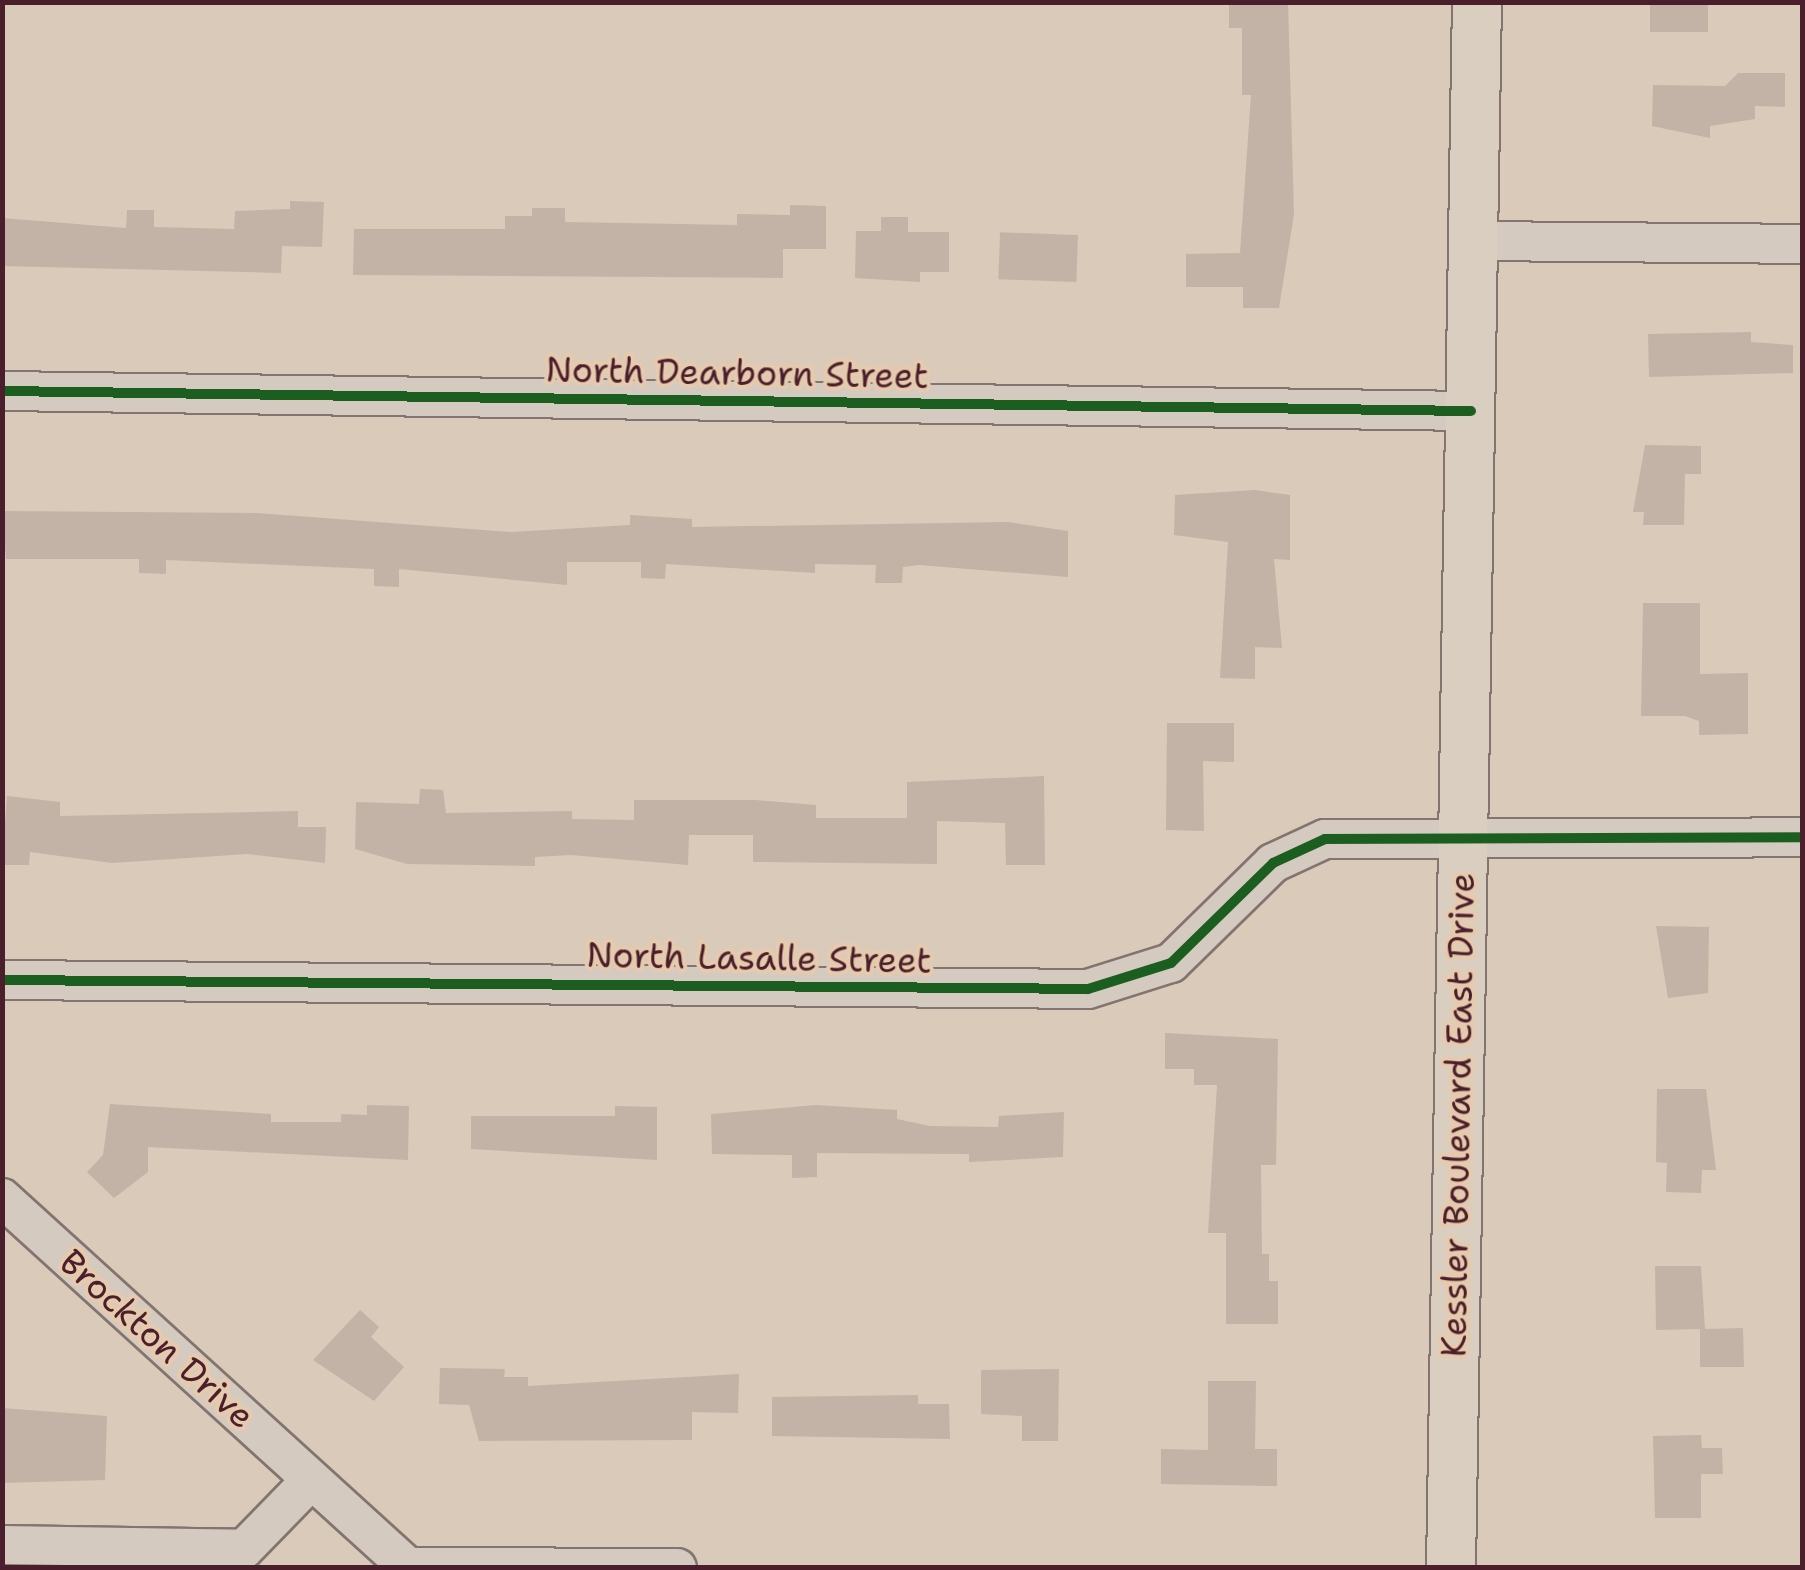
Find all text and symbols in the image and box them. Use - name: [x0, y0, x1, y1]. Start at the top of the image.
- street label: North Dearborn Street: [545, 349, 929, 397]
- street label: Kessler Boulevard East Drive: [1433, 872, 1483, 1358]
- street label: North Lasalle Street: [586, 934, 932, 982]
- street label: Brockton Drive: [51, 1241, 263, 1437]

